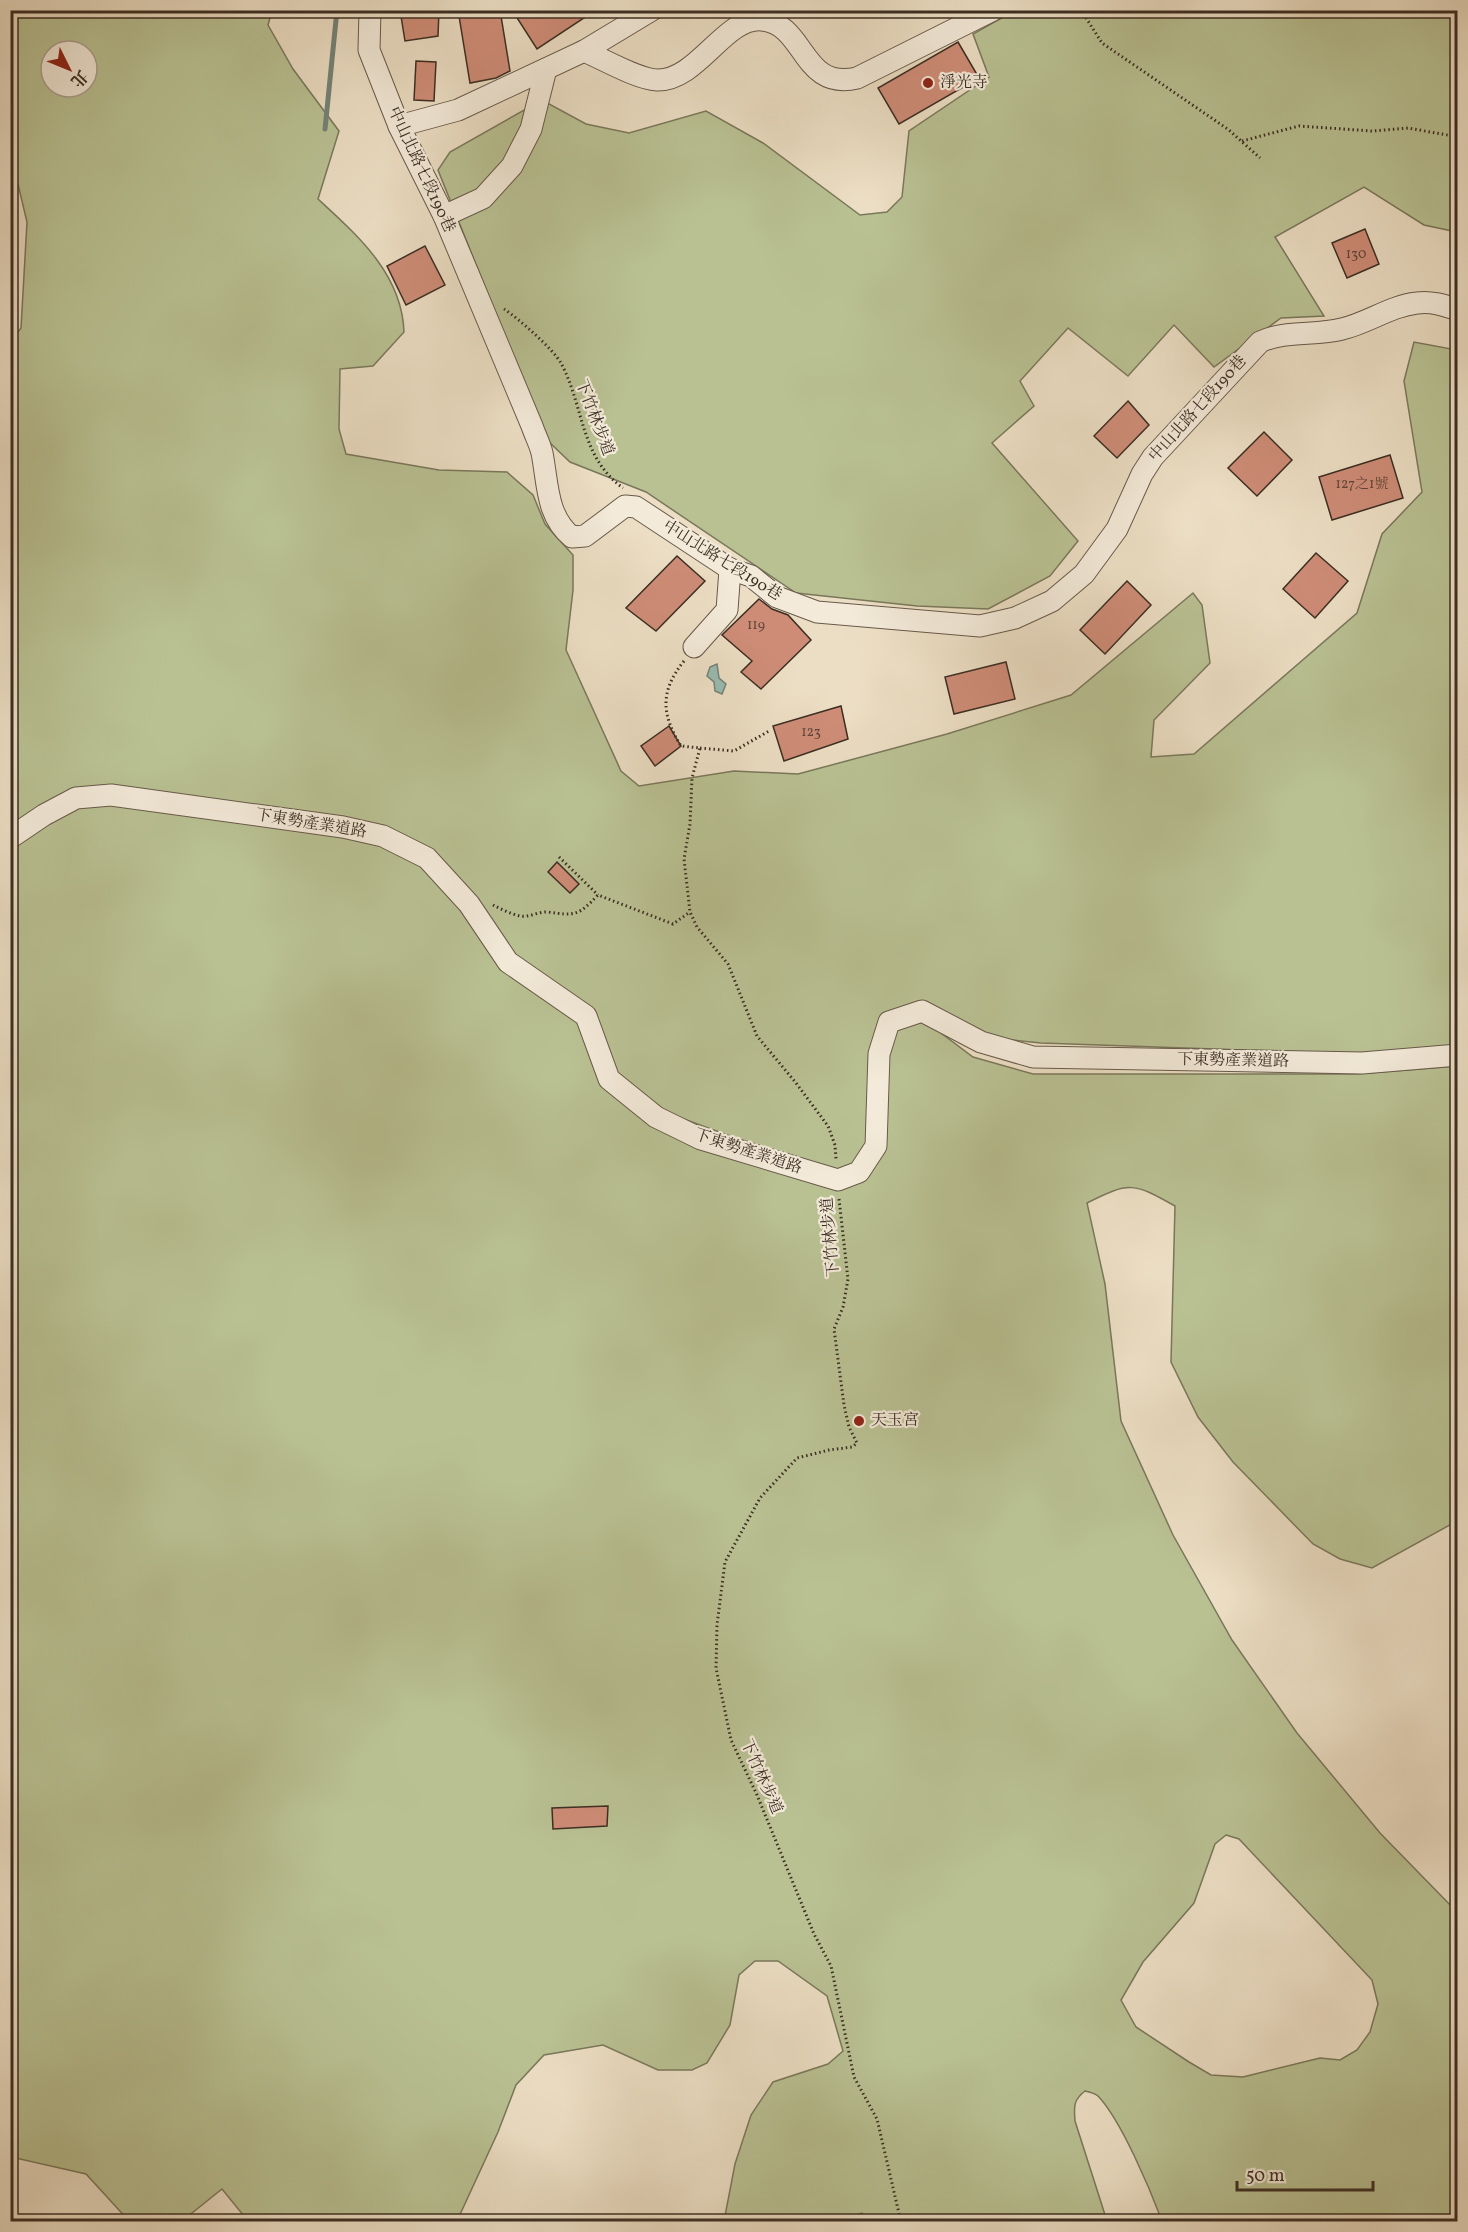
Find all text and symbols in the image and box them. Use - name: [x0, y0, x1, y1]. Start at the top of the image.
- north arrow: [39, 39, 99, 99]
- text: 北: [65, 65, 92, 91]
- place label: 淨光寺: [940, 72, 988, 94]
- marker: 淨光寺: [921, 76, 935, 90]
- street label: 中山北路七段190巷: [382, 104, 460, 236]
- house number: 130: [1346, 245, 1366, 264]
- street label: 中山北路七段190巷: [1144, 351, 1252, 467]
- street label: 下竹林步道: [569, 377, 619, 459]
- house number: 127之1號: [1336, 475, 1388, 494]
- street label: 中山北路七段190巷: [658, 516, 786, 606]
- house number: 119: [747, 616, 765, 635]
- house number: 123: [801, 723, 821, 742]
- street label: 下東勢產業道路: [254, 804, 368, 844]
- street label: 下東勢產業道路: [1177, 1049, 1289, 1073]
- street label: 下東勢產業道路: [691, 1124, 805, 1180]
- street label: 下竹林步道: [817, 1196, 845, 1278]
- place label: 天玉宮: [871, 1410, 919, 1432]
- marker: 天玉宮: [852, 1414, 866, 1428]
- street label: 下竹林步道: [735, 1736, 787, 1818]
- scale bar: [1237, 2154, 1374, 2192]
- text: 50 m: [1246, 2164, 1285, 2189]

